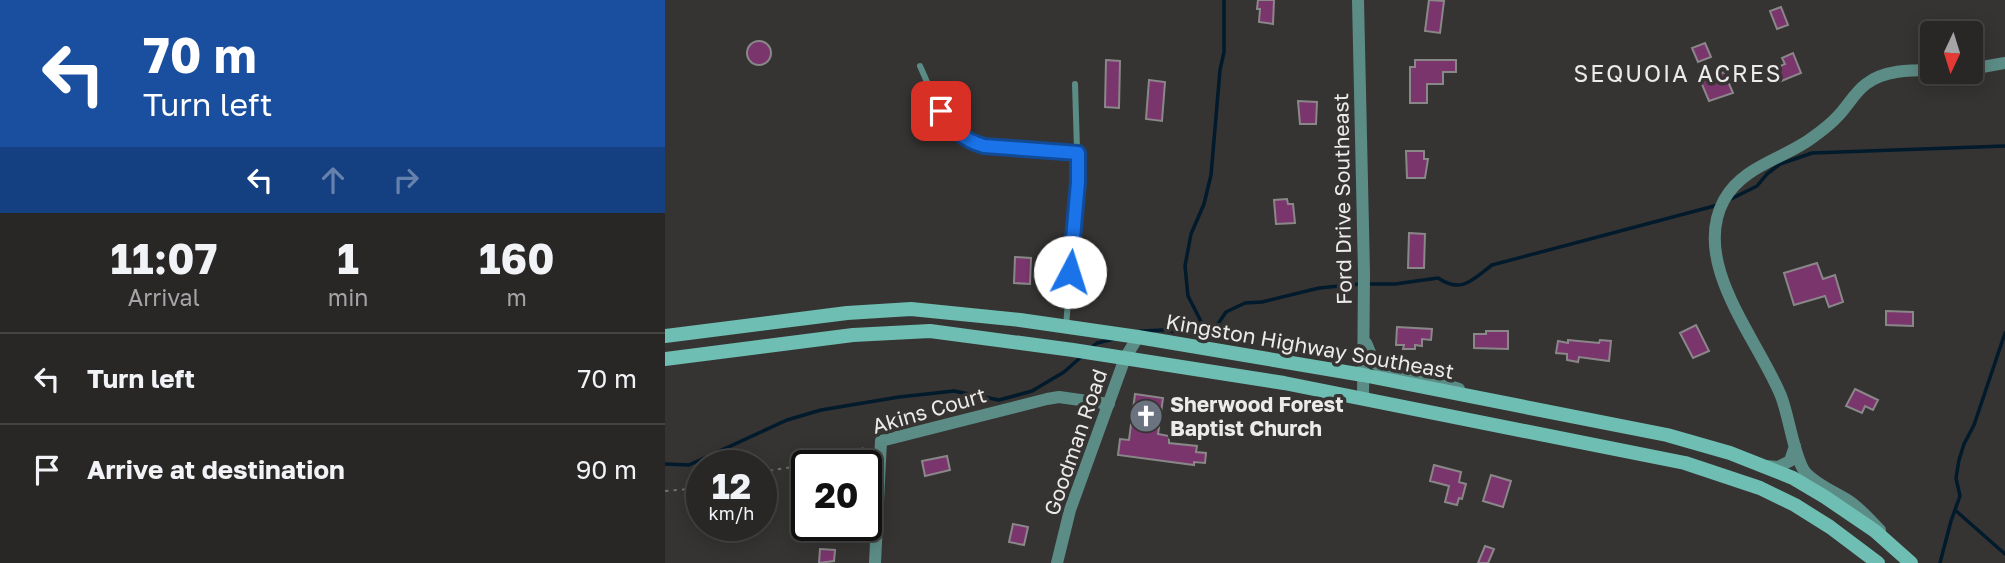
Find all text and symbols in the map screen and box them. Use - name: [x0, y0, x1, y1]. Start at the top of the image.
- north arrow: [1920, 21, 1983, 84]
- map controls: [1920, 21, 1983, 84]
- text: 70 m: [143, 25, 257, 84]
- icon: left: [28, 28, 119, 119]
- district label: SEQUOIA ACRES: [1574, 59, 1782, 87]
- pin: [911, 81, 971, 141]
- text: Turn left: [143, 85, 272, 123]
- icon: arrive: [922, 92, 960, 130]
- street label: Ford Drive Southeast: [1327, 93, 1357, 305]
- icon: left: [241, 161, 279, 199]
- icon: ahead: [314, 161, 352, 199]
- icon: right: [387, 161, 425, 199]
- text: 11:07: [110, 233, 217, 283]
- text: 1: [337, 233, 359, 283]
- text: 160: [479, 233, 555, 283]
- position arrow: [1033, 235, 1107, 309]
- text: Arrival: [128, 283, 200, 311]
- text: min: [328, 283, 368, 311]
- text: m: [507, 283, 527, 311]
- street label: Kingston Highway Southeast: [1164, 308, 1456, 384]
- icon: left: [28, 360, 66, 398]
- text: Turn left: [87, 363, 195, 394]
- text: 70 m: [578, 363, 637, 394]
- street label: Goodman Road: [1038, 365, 1112, 519]
- street label: Akins Court: [869, 381, 989, 439]
- place label: Sherwood Forest Baptist Church: [1170, 391, 1344, 441]
- church icon: Sherwood Forest Baptist Church: [1127, 397, 1165, 435]
- speed limit sign: 20: [791, 450, 882, 541]
- icon: arrive: [28, 451, 66, 489]
- text: Arrive at destination: [87, 454, 345, 485]
- text: 90 m: [576, 454, 637, 485]
- text: 12: [712, 465, 751, 507]
- text: km/h: [709, 502, 754, 524]

